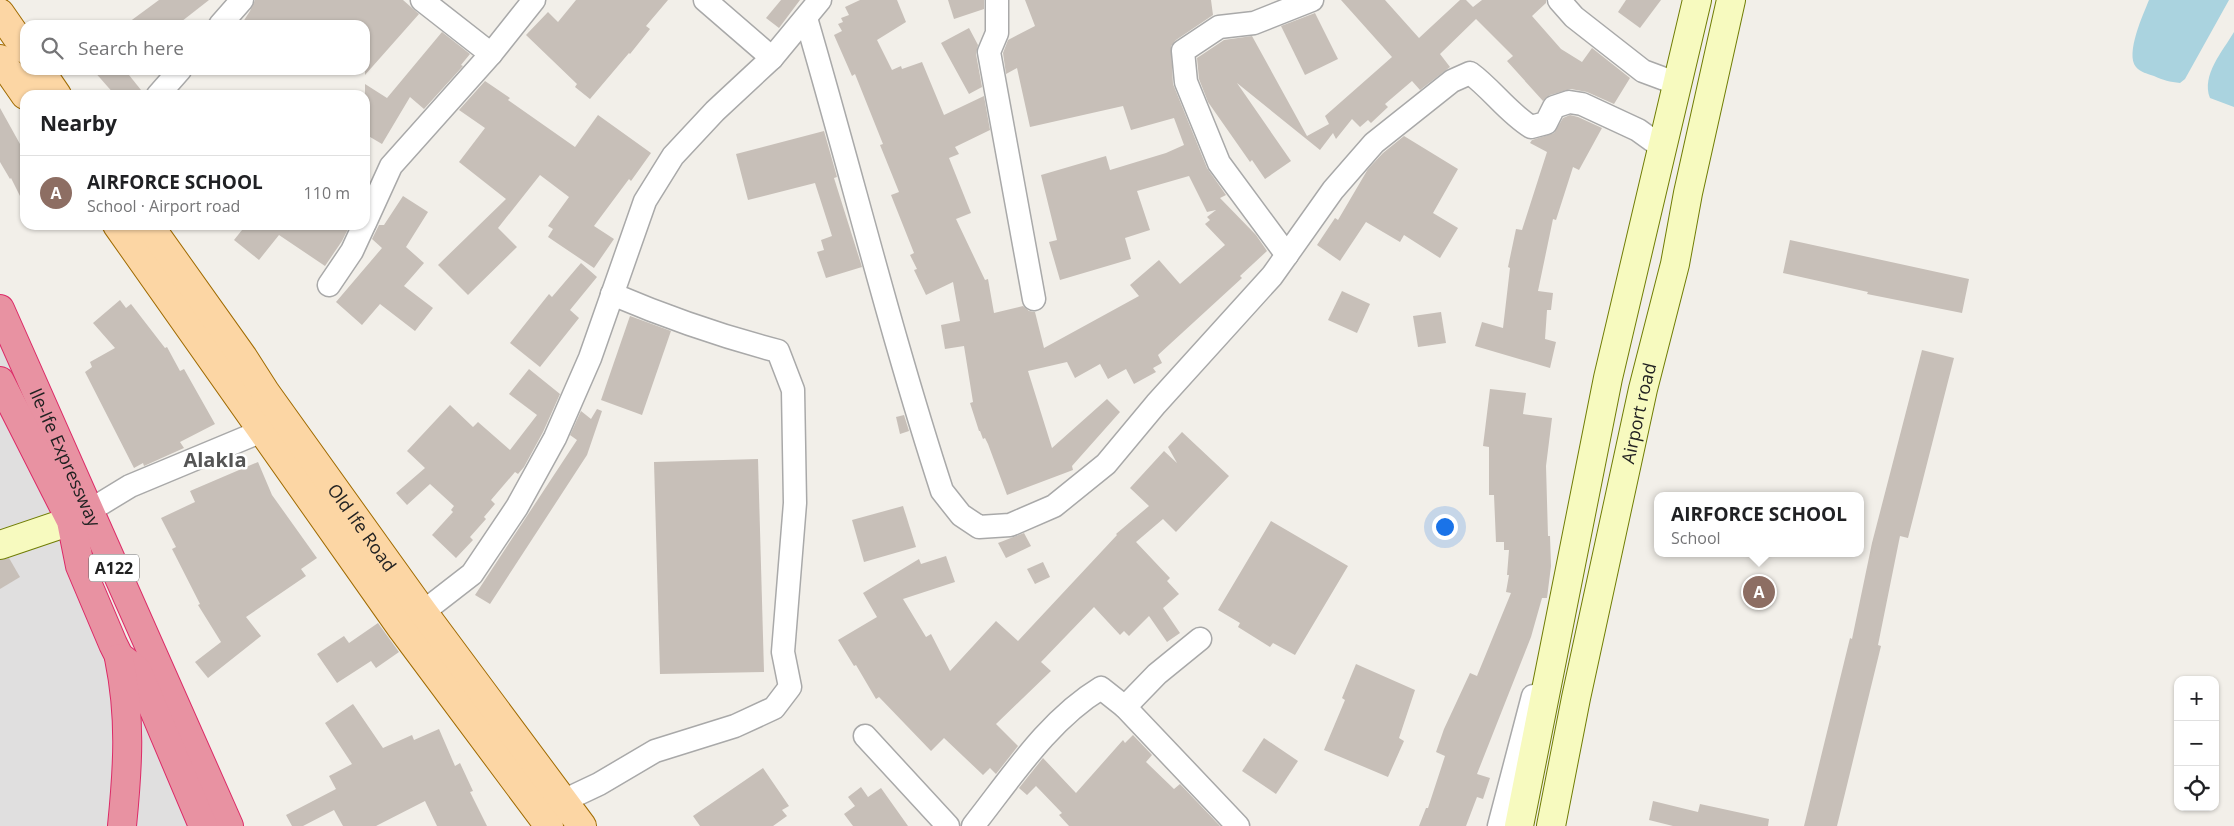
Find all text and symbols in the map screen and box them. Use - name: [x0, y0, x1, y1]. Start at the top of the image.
- search box: [20, 20, 370, 75]
- icon: search: [38, 34, 66, 62]
- text: Search here: [78, 35, 184, 61]
- text: Nearby: [40, 109, 117, 137]
- text: AIRFORCE SCHOOL: [87, 169, 263, 195]
- text: A: [50, 182, 62, 204]
- text: 110 m: [304, 182, 350, 204]
- text: School · Airport road: [87, 195, 240, 217]
- street label: Airport road: [1615, 360, 1661, 466]
- street label: Ile-Ife Expressway: [24, 384, 107, 531]
- district label: AlakIa: [183, 446, 247, 473]
- street label: Old Ife Road: [322, 478, 402, 576]
- popup: [1654, 492, 1864, 557]
- text: AIRFORCE SCHOOL: [1671, 501, 1847, 527]
- your location: [1432, 514, 1458, 540]
- text: School: [1671, 527, 1721, 549]
- road number: A122: [89, 554, 139, 582]
- pin: A: [1743, 573, 1775, 611]
- map controls: [2174, 676, 2219, 811]
- button: +: [2174, 676, 2219, 721]
- button: −: [2174, 721, 2219, 766]
- button: locate: [2174, 766, 2219, 811]

